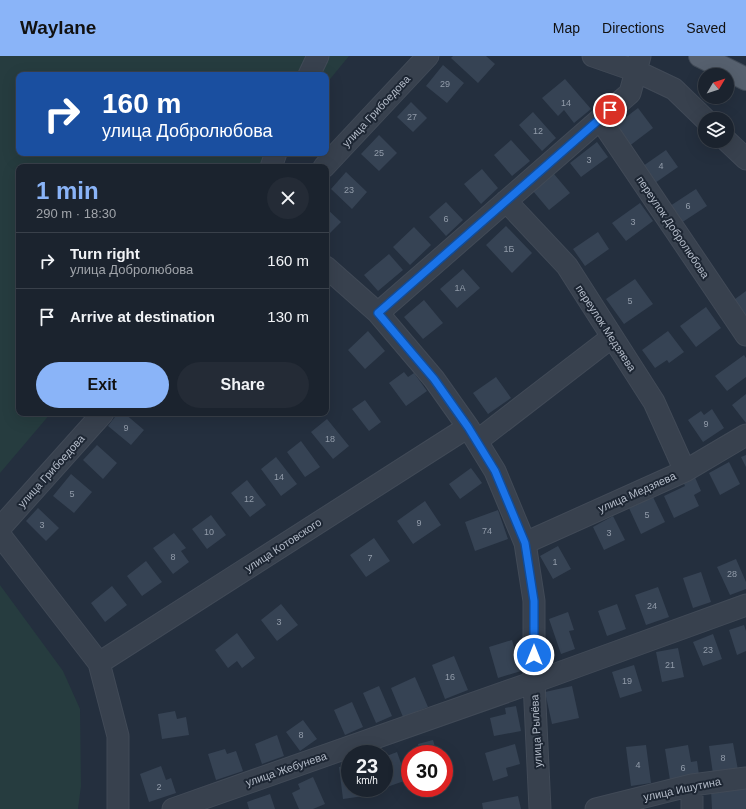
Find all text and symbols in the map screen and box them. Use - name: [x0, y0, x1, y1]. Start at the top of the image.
- text: Waylane: [20, 17, 96, 38]
- text: Map: [553, 20, 580, 36]
- text: Directions: [602, 20, 664, 36]
- text: Saved: [686, 20, 726, 36]
- north arrow: [698, 68, 734, 104]
- map controls: [698, 68, 734, 148]
- street label: улица Грибоедова: [340, 72, 413, 149]
- house number: 29: [440, 79, 450, 89]
- icon: right: [36, 88, 88, 140]
- text: 160 m: [102, 88, 181, 119]
- pin: [593, 93, 627, 127]
- house number: 14: [561, 98, 571, 108]
- icon: arrive: [599, 99, 621, 121]
- house number: 27: [407, 112, 417, 122]
- button: layers: [698, 112, 734, 148]
- text: улица Добролюбова: [102, 121, 273, 141]
- house number: 12: [533, 126, 543, 136]
- house number: 25: [374, 148, 384, 158]
- house number: 3: [586, 155, 592, 165]
- house number: 4: [658, 161, 664, 171]
- street label: переулок Добролюбова: [634, 174, 712, 281]
- text: 1 min: [36, 177, 99, 204]
- button: close: [267, 177, 309, 219]
- house number: 23: [344, 185, 354, 195]
- house number: 6: [685, 201, 691, 211]
- text: 290 m · 18:30: [36, 206, 116, 221]
- house number: 6: [443, 214, 449, 224]
- house number: 3: [630, 217, 636, 227]
- house number: 1Б: [504, 244, 515, 254]
- text: Turn right: [70, 245, 140, 262]
- icon: right: [36, 250, 58, 272]
- text: 160 m: [267, 252, 309, 269]
- text: улица Добролюбова: [70, 262, 193, 277]
- house number: 1А: [454, 283, 466, 293]
- street label: переулок Медзяева: [574, 283, 639, 374]
- house number: 5: [627, 296, 633, 306]
- icon: arrive: [36, 306, 58, 328]
- text: Arrive at destination: [70, 308, 215, 325]
- text: 130 m: [267, 308, 309, 325]
- button: Exit: [36, 362, 169, 408]
- button: Share: [177, 362, 309, 408]
- house number: 9: [703, 419, 709, 429]
- house number: 9: [123, 423, 129, 433]
- street label: улица Грибоедова: [15, 432, 87, 510]
- house number: 18: [325, 434, 335, 444]
- street label: улица Медзяева: [596, 469, 679, 515]
- house number: 14: [274, 472, 284, 482]
- house number: 5: [69, 489, 75, 499]
- house number: 12: [244, 494, 254, 504]
- house number: 5: [644, 510, 650, 520]
- street label: улица Котовского: [243, 516, 323, 574]
- house number: 9: [416, 518, 422, 528]
- house number: 3: [39, 520, 45, 530]
- house number: 74: [482, 526, 492, 536]
- house number: 10: [204, 527, 214, 537]
- house number: 3: [606, 528, 612, 538]
- house number: 8: [170, 552, 176, 562]
- house number: 7: [367, 553, 373, 563]
- house number: 1: [552, 557, 558, 567]
- house number: 28: [727, 569, 737, 579]
- house number: 24: [647, 601, 657, 611]
- house number: 3: [276, 617, 282, 627]
- position arrow: [513, 634, 555, 676]
- house number: 23: [703, 645, 713, 655]
- house number: 21: [665, 660, 675, 670]
- house number: 16: [445, 672, 455, 682]
- house number: 19: [622, 676, 632, 686]
- street label: улица Рылёва: [528, 693, 544, 768]
- house number: 8: [298, 730, 304, 740]
- speed limit sign: 30: [401, 745, 453, 797]
- street label: улица Жебунева: [244, 749, 329, 788]
- house number: 8: [720, 753, 726, 763]
- text: 23: [356, 755, 378, 777]
- house number: 4: [635, 760, 641, 770]
- house number: 6: [680, 763, 686, 773]
- text: km/h: [356, 775, 378, 786]
- street label: улица Ишутина: [642, 775, 723, 803]
- house number: 2: [156, 782, 162, 792]

